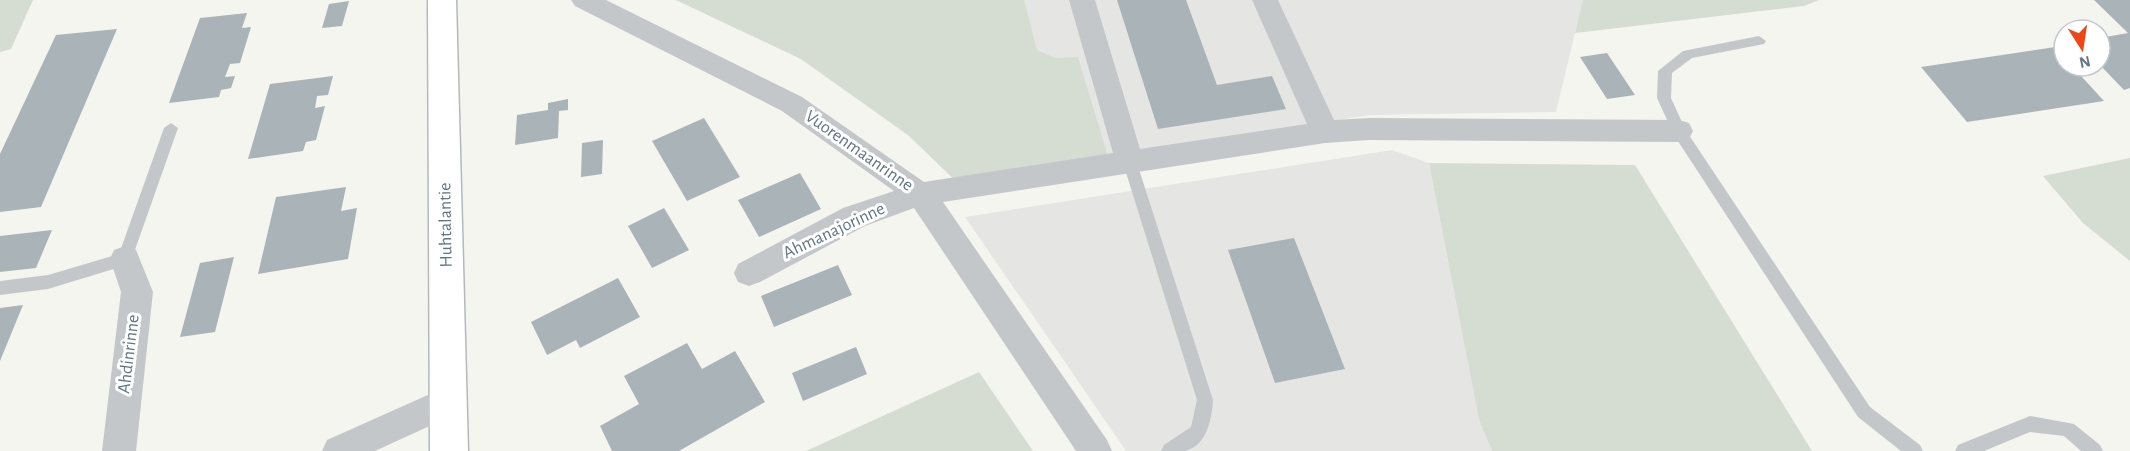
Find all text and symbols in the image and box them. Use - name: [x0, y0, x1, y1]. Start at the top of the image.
- north arrow: [2052, 18, 2112, 78]
- text: N: [2078, 53, 2092, 71]
- street label: Vuorenmaanrinne: [802, 107, 916, 195]
- street label: Huhtalantie: [436, 182, 456, 268]
- street label: Ahmanajorinne: [780, 200, 888, 262]
- street label: Ahdinrinne: [115, 313, 143, 395]

